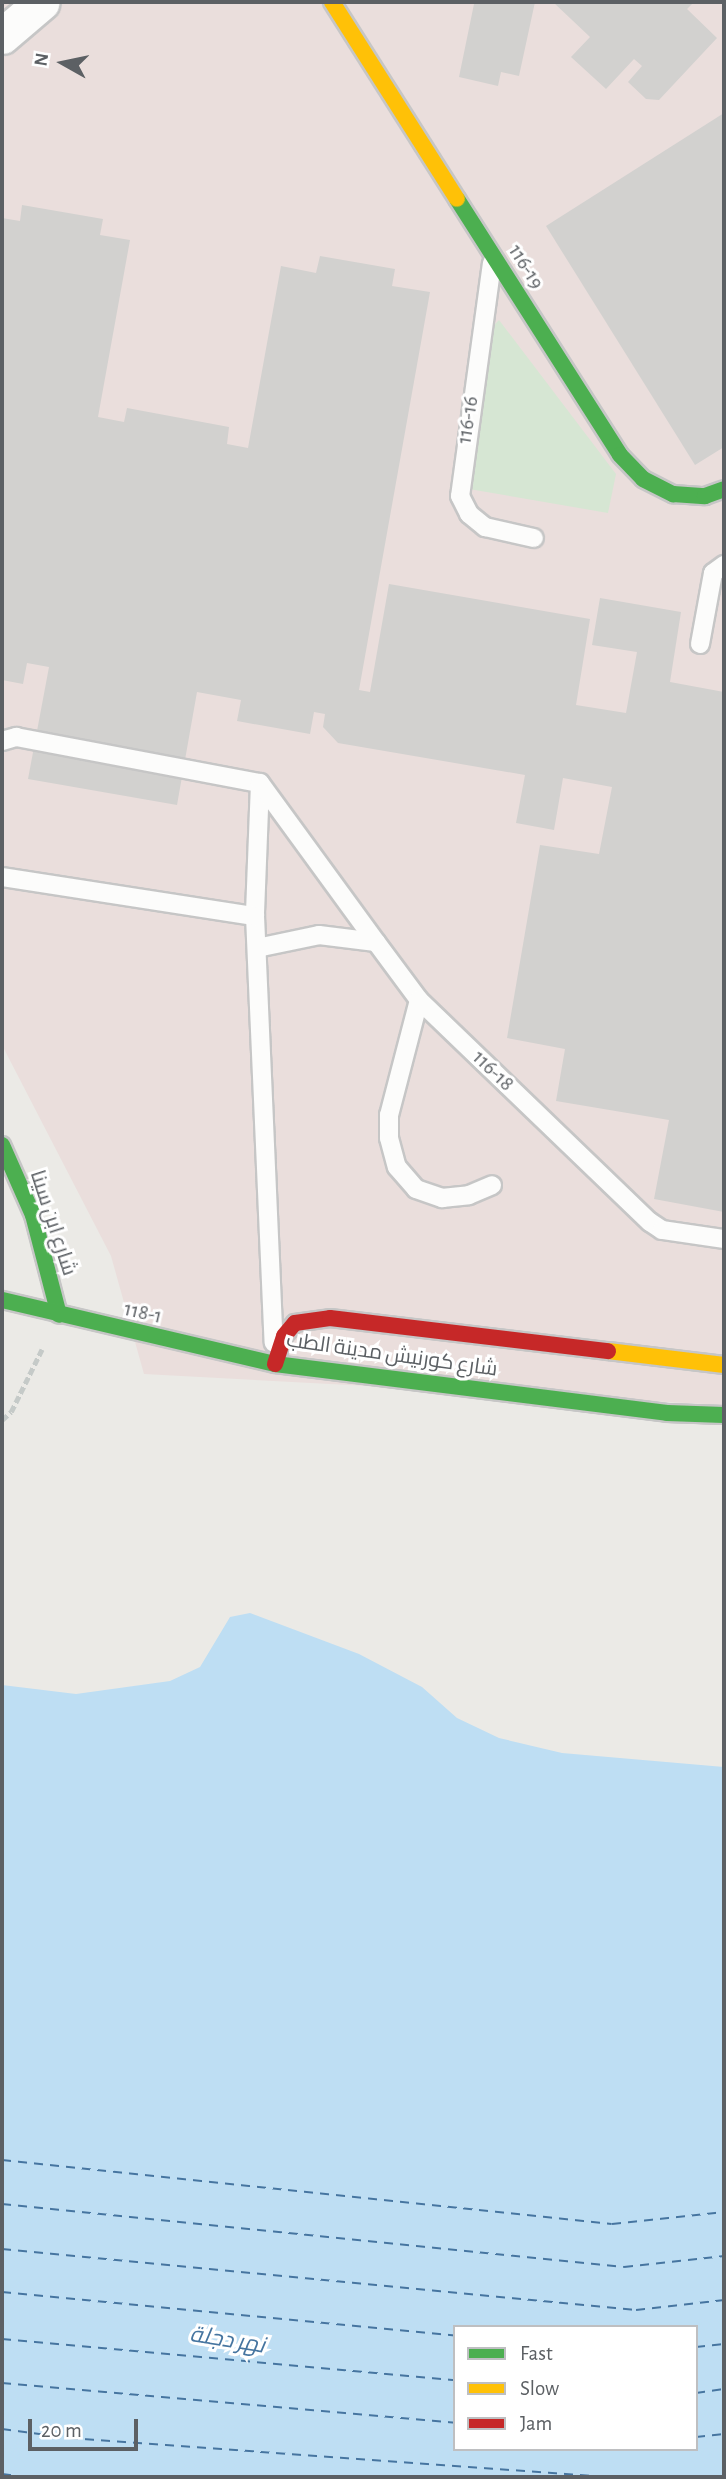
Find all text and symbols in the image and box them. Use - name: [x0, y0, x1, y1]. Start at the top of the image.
- north arrow: [28, 28, 98, 98]
- text: N: [31, 52, 52, 68]
- street label: 116-19: [503, 240, 549, 294]
- street label: 116-16: [452, 394, 484, 446]
- street label: 116-18: [467, 1045, 519, 1097]
- street label: شارع ابن سينا: [24, 1167, 82, 1279]
- street label: 118-1: [122, 1296, 164, 1330]
- street label: شارع كورنيش مدينة الطب: [285, 1328, 499, 1382]
- water label: نهر دجلة: [187, 2321, 267, 2361]
- legend: [453, 2325, 698, 2451]
- text: Fast: [520, 2343, 553, 2364]
- text: Slow: [520, 2378, 559, 2399]
- scale bar: [32, 2406, 142, 2450]
- text: Jam: [520, 2413, 552, 2434]
- text: 20 m: [41, 2420, 82, 2441]

